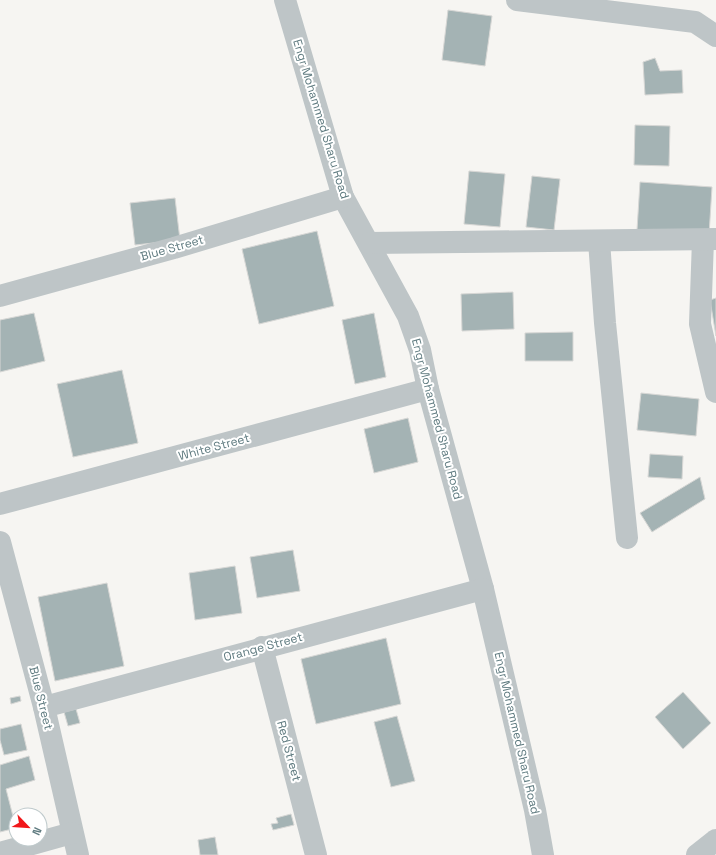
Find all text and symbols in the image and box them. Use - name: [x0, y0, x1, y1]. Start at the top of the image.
- street label: Engr Mohammed Sharu Road: [289, 37, 353, 201]
- street label: Blue Street: [139, 231, 205, 265]
- street label: Engr Mohammed Sharu Road: [408, 337, 466, 501]
- street label: White Street: [177, 430, 251, 464]
- street label: Orange Street: [222, 629, 304, 665]
- street label: Engr Mohammed Sharu Road: [491, 650, 543, 816]
- street label: Blue Street: [25, 664, 57, 732]
- street label: Red Street: [273, 719, 305, 783]
- north arrow: [8, 807, 48, 847]
- text: N: [29, 825, 45, 838]

